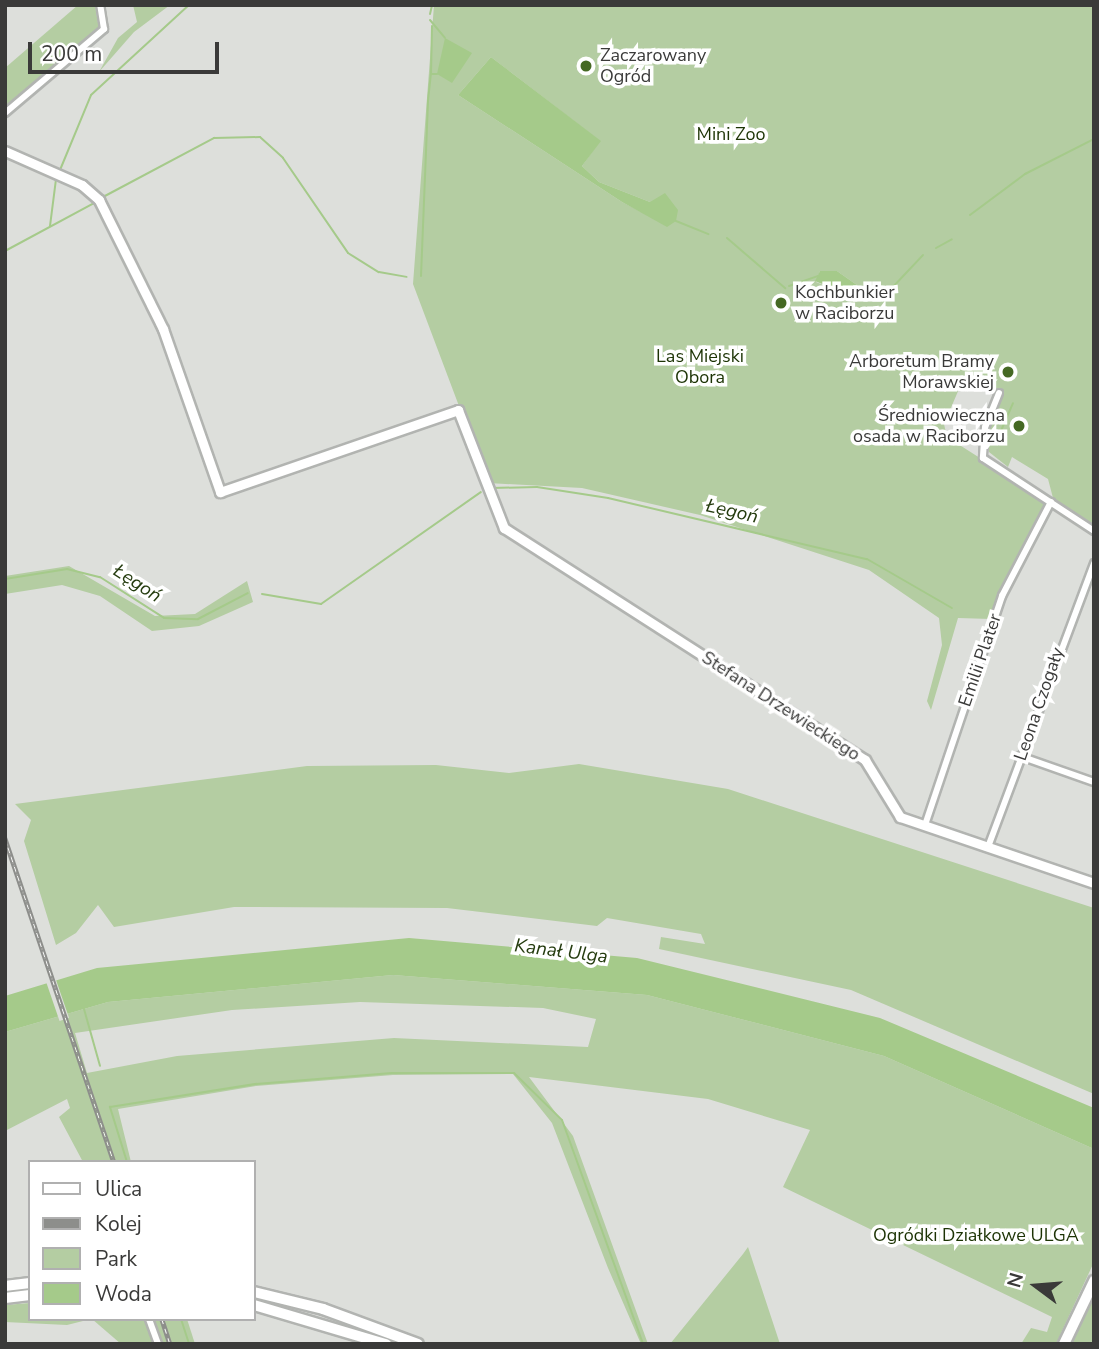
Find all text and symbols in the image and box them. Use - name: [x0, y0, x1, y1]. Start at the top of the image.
- scale bar: [32, 28, 222, 72]
- text: 200 m: [41, 40, 102, 68]
- place label: Zaczarowany Ogród: [600, 45, 706, 88]
- marker: Zaczarowany Ogród: [578, 58, 594, 74]
- park label: Mini Zoo: [697, 123, 765, 145]
- place label: Kochbunkier w Raciborzu: [795, 282, 895, 324]
- marker: Kochbunkier w Raciborzu: [773, 295, 789, 311]
- park label: Las Miejski Obora: [656, 346, 744, 388]
- place label: Arboretum Bramy Morawskiej: [849, 351, 994, 394]
- marker: Arboretum Bramy Morawskiej: [1000, 364, 1016, 380]
- place label: Średniowieczna osada w Raciborzu: [853, 405, 1005, 448]
- marker: Średniowieczna osada w Raciborzu: [1011, 418, 1027, 434]
- water label: Łęgoń: [704, 495, 760, 529]
- water label: Łęgoń: [109, 560, 165, 608]
- street label: Emilii Plater: [954, 611, 1006, 709]
- street label: Leona Czogały: [1010, 645, 1068, 763]
- street label: Stefana Drzewieckiego: [698, 647, 864, 765]
- water label: Kanał Ulga: [513, 935, 609, 969]
- legend: [28, 1160, 256, 1321]
- text: Ulica: [95, 1175, 142, 1203]
- text: Kolej: [95, 1210, 142, 1238]
- park label: Ogródki Działkowe ULGA: [873, 1224, 1079, 1246]
- text: Park: [95, 1245, 137, 1273]
- north arrow: [1001, 1251, 1071, 1321]
- text: N: [1001, 1270, 1030, 1291]
- text: Woda: [95, 1280, 152, 1308]

